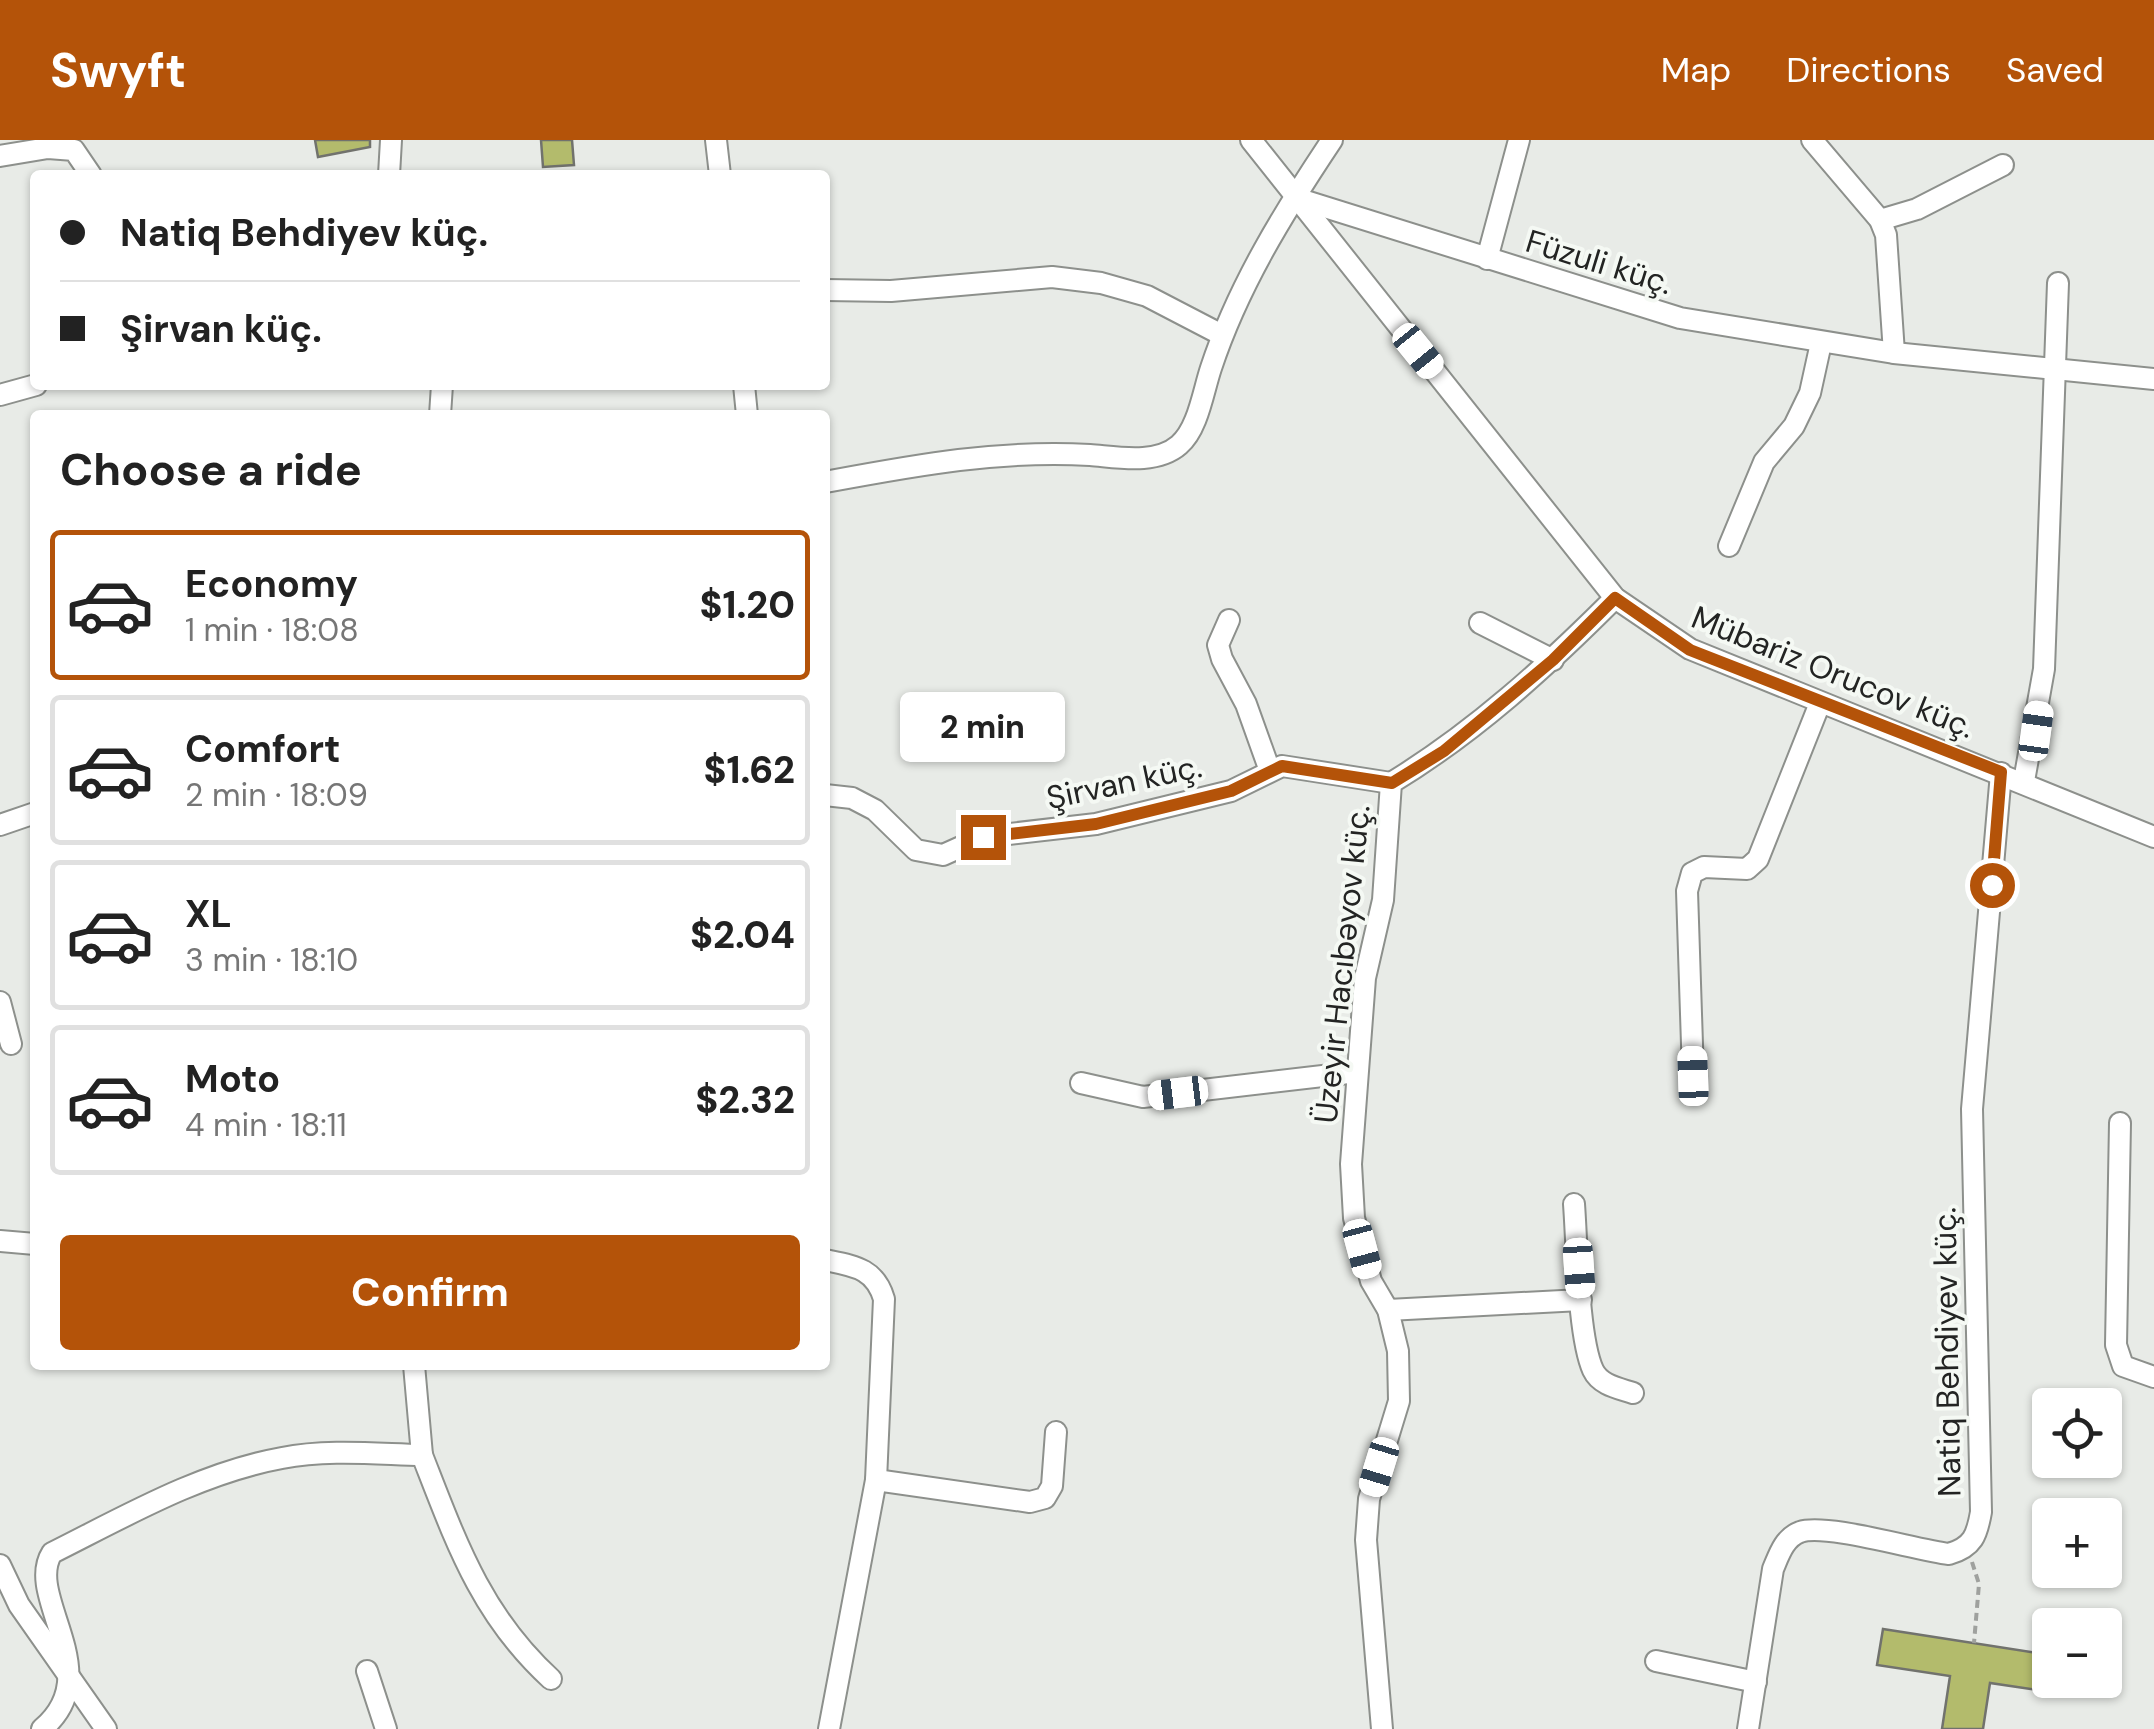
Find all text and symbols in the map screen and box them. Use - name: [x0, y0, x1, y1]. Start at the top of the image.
- text: Swyft: [50, 39, 186, 102]
- text: Map: [1661, 47, 1731, 93]
- text: Directions: [1786, 47, 1951, 93]
- text: Saved: [2006, 47, 2104, 93]
- text: Natiq Behdiyev küç.: [120, 208, 488, 258]
- street label: Füzuli küç.: [1521, 220, 1677, 304]
- text: Şirvan küç.: [120, 304, 322, 354]
- car: [1387, 318, 1449, 384]
- text: Choose a ride: [60, 440, 362, 499]
- text: Economy: [185, 559, 358, 609]
- icon: car: [65, 560, 155, 650]
- text: $1.20: [699, 580, 795, 630]
- street label: Mübariz Orucov küç.: [1685, 596, 1981, 748]
- text: 1 min · 18:08: [185, 609, 359, 651]
- callout: 2 min: [900, 692, 1066, 762]
- car: [2017, 699, 2055, 763]
- text: 2 min: [940, 706, 1025, 748]
- text: Comfort: [185, 724, 341, 774]
- icon: car: [65, 725, 155, 815]
- text: $1.62: [704, 745, 795, 795]
- street label: Şirvan küç.: [1043, 745, 1205, 819]
- text: 2 min · 18:09: [185, 774, 368, 816]
- street label: Üzeyir Hacıbəyov küç.: [1304, 803, 1380, 1125]
- route end: [961, 815, 1006, 860]
- route start: [1970, 863, 2015, 908]
- text: XL: [185, 889, 232, 939]
- icon: car: [65, 890, 155, 980]
- text: $2.04: [690, 910, 795, 960]
- text: 3 min · 18:10: [185, 939, 358, 981]
- car: [1677, 1045, 1709, 1107]
- text: Moto: [185, 1054, 280, 1104]
- icon: car: [65, 1055, 155, 1145]
- car: [1146, 1074, 1210, 1112]
- text: $2.32: [695, 1075, 795, 1125]
- text: 4 min · 18:11: [185, 1104, 347, 1146]
- street label: Natiq Behdiyev küç.: [1923, 1207, 1971, 1497]
- car: [1340, 1216, 1384, 1282]
- button: Confirm: [60, 1235, 800, 1350]
- car: [1562, 1237, 1596, 1299]
- map controls: [2032, 1388, 2122, 1698]
- button: locate: [2032, 1388, 2122, 1478]
- car: [1356, 1434, 1402, 1500]
- button: +: [2032, 1498, 2122, 1588]
- button: −: [2032, 1608, 2122, 1698]

